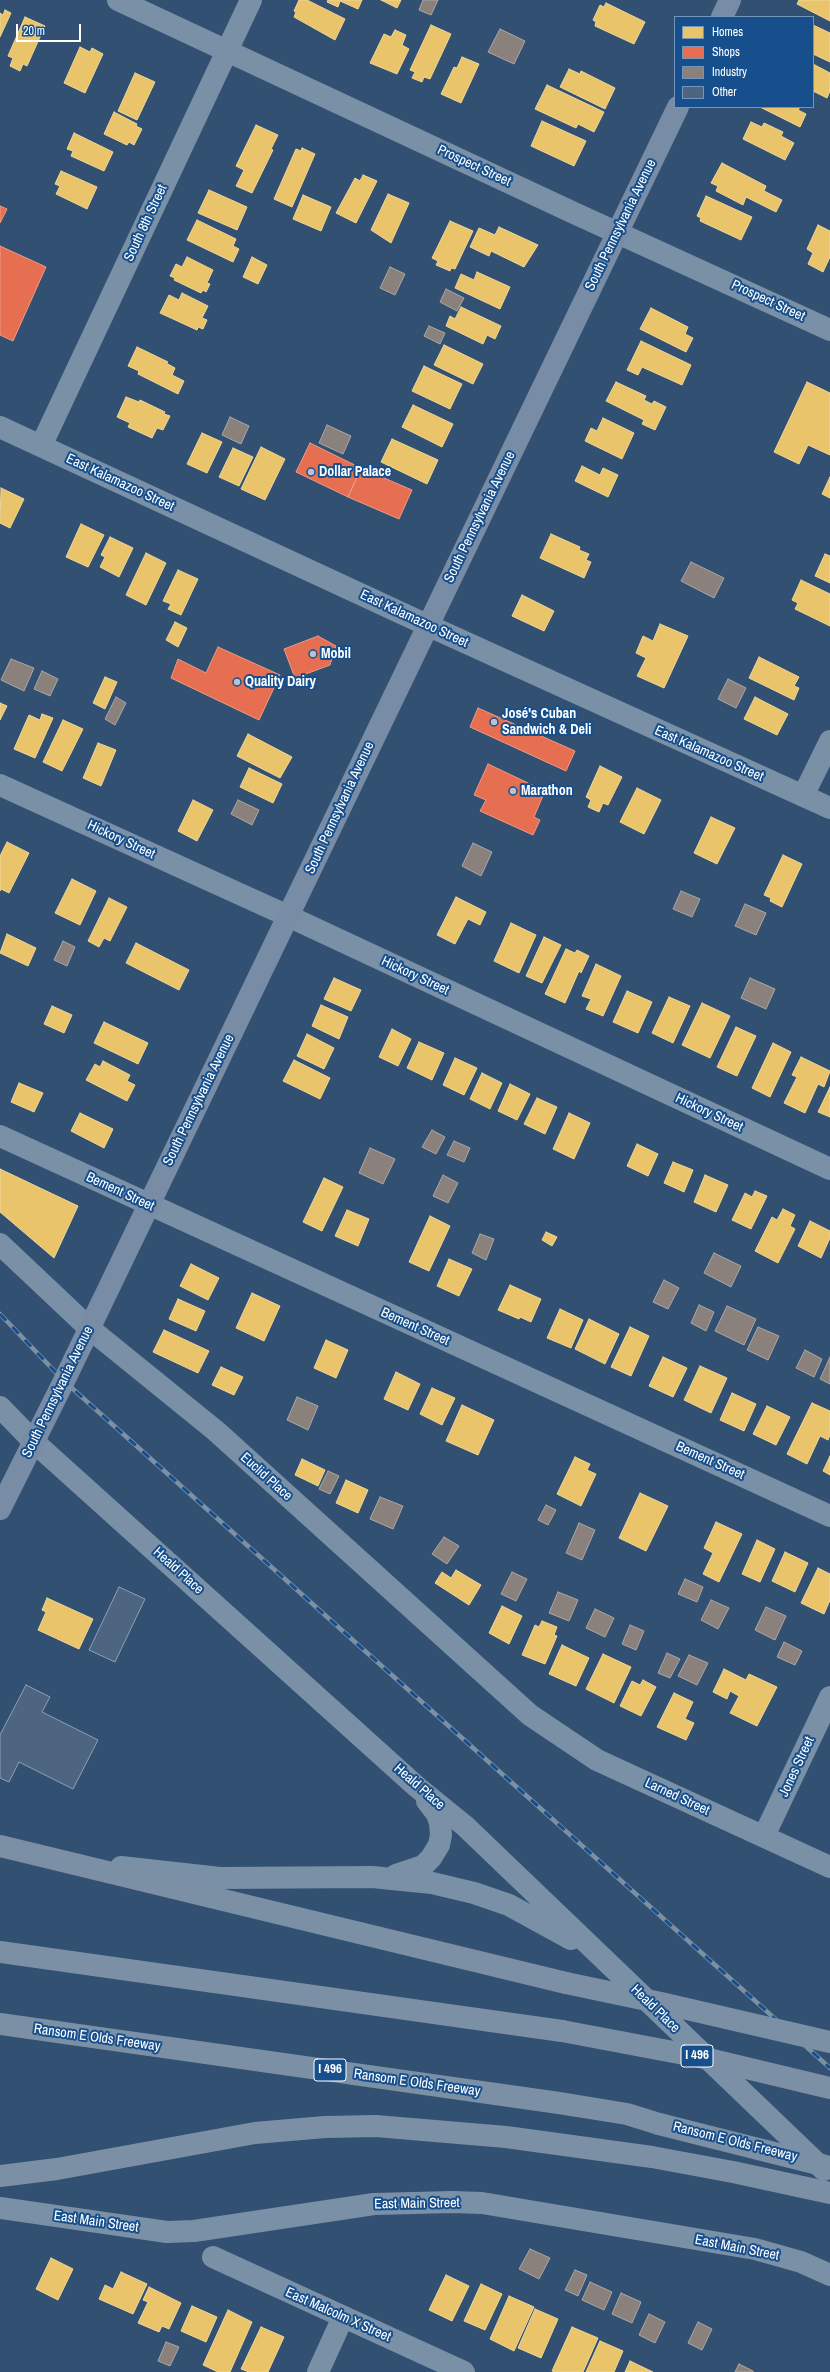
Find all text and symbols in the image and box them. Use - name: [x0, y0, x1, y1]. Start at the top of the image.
- scale bar: [18, 16, 83, 42]
- legend: [674, 16, 814, 108]
- text: 20 m: [23, 23, 45, 39]
- text: Homes: [712, 24, 743, 40]
- text: Shops: [712, 44, 740, 60]
- text: Industry: [712, 64, 747, 80]
- text: Other: [712, 84, 737, 100]
- street label: Prospect Street: [435, 142, 513, 190]
- street label: South Pennsylvania Avenue: [582, 157, 660, 293]
- street label: South 8th Street: [121, 182, 171, 264]
- street label: Prospect Street: [729, 277, 807, 325]
- street label: South Pennsylvania Avenue: [441, 449, 519, 585]
- street label: East Kalamazoo Street: [63, 451, 177, 515]
- place label: Dollar Palace: [319, 464, 391, 480]
- marker: Dollar Palace: [306, 467, 316, 477]
- street label: East Kalamazoo Street: [357, 587, 471, 651]
- place label: Mobil: [321, 646, 351, 662]
- marker: Mobil: [308, 649, 318, 659]
- place label: Quality Dairy: [245, 674, 316, 690]
- marker: Quality Dairy: [232, 677, 242, 687]
- place label: José's Cuban Sandwich & Deli: [502, 706, 591, 738]
- marker: José's Cuban Sandwich & Deli: [489, 717, 499, 727]
- street label: East Kalamazoo Street: [652, 722, 766, 786]
- street label: South Pennsylvania Avenue: [302, 739, 378, 877]
- place label: Marathon: [521, 783, 573, 799]
- marker: Marathon: [508, 786, 518, 796]
- street label: Hickory Street: [84, 817, 158, 863]
- street label: Hickory Street: [378, 953, 452, 999]
- street label: South Pennsylvania Avenue: [160, 1032, 238, 1168]
- street label: Hickory Street: [672, 1090, 746, 1136]
- street label: Bement Street: [83, 1169, 157, 1215]
- street label: Bement Street: [378, 1304, 452, 1350]
- street label: South Pennsylvania Avenue: [19, 1324, 97, 1460]
- street label: Bement Street: [673, 1438, 747, 1484]
- street label: Euclid Place: [237, 1449, 295, 1505]
- street label: Heald Place: [149, 1544, 207, 1598]
- street label: Jones Street: [776, 1734, 818, 1800]
- street label: Heald Place: [390, 1760, 448, 1814]
- street label: Larned Street: [642, 1775, 712, 1819]
- street label: Heald Place: [627, 1981, 683, 2037]
- street label: Ransom E Olds Freeway: [33, 2021, 161, 2055]
- road number: I 496: [681, 2045, 713, 2067]
- road number: I 496: [314, 2059, 346, 2081]
- street label: Ransom E Olds Freeway: [353, 2066, 481, 2100]
- street label: Ransom E Olds Freeway: [671, 2118, 799, 2166]
- street label: East Main Street: [374, 2195, 460, 2213]
- street label: East Main Street: [52, 2208, 140, 2236]
- street label: East Main Street: [693, 2232, 781, 2264]
- street label: East Malcolm X Street: [283, 2284, 393, 2346]

